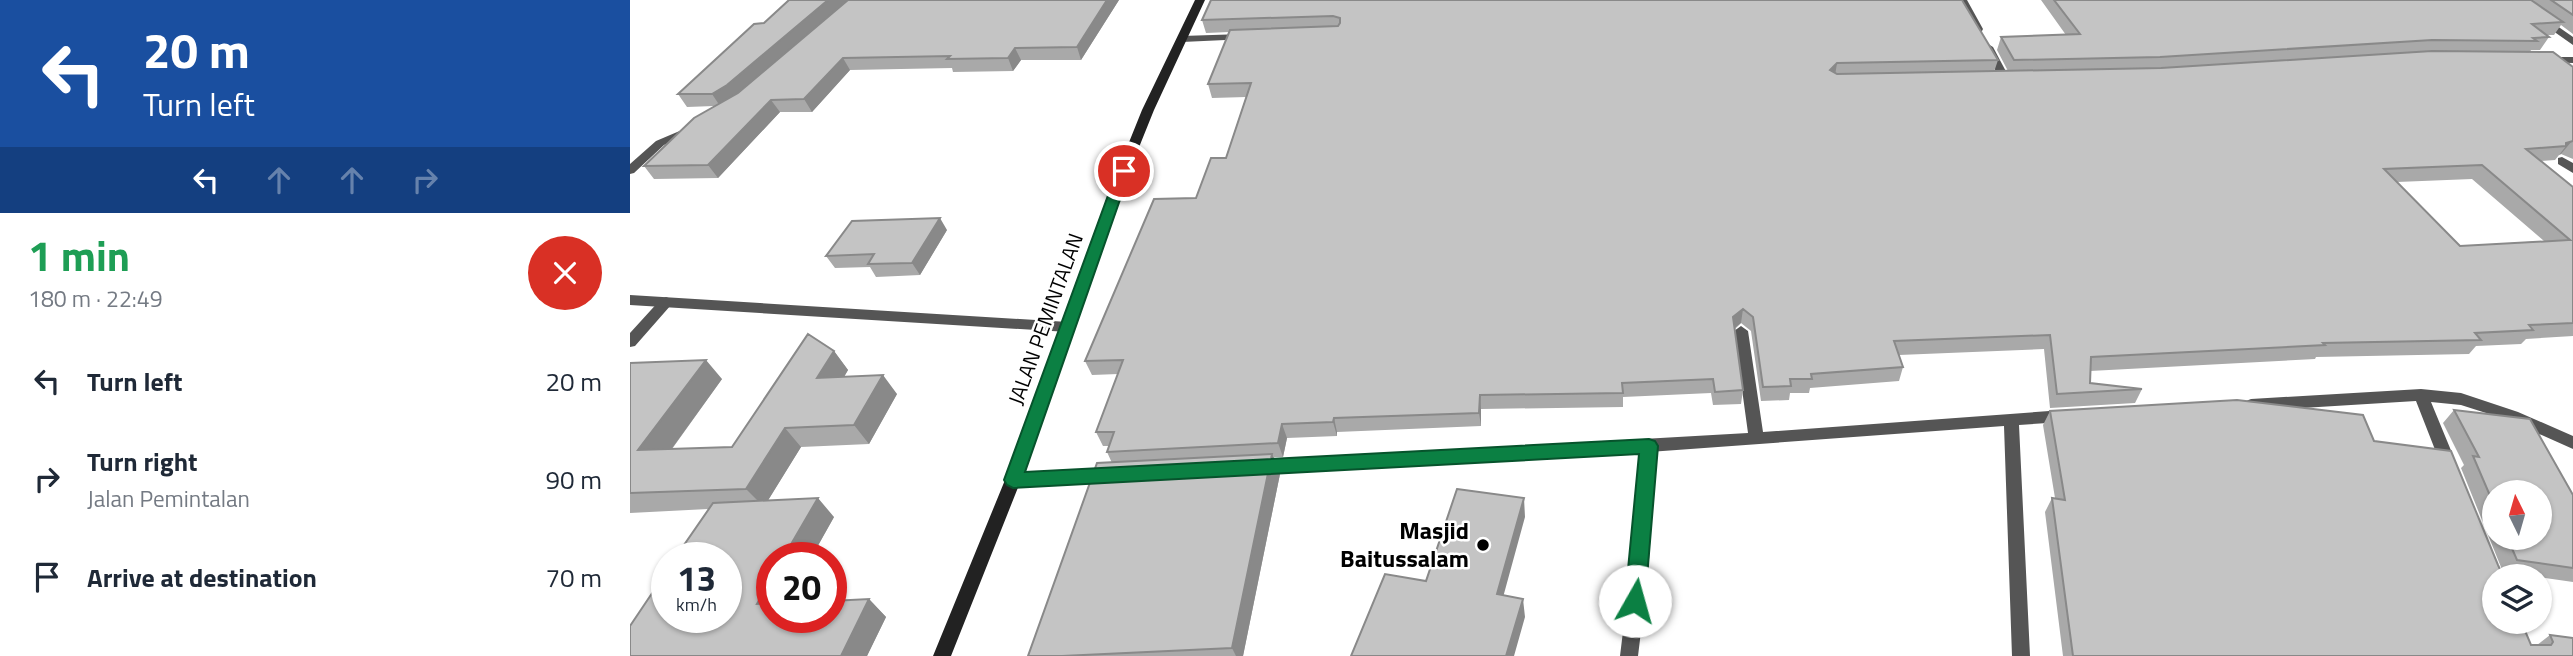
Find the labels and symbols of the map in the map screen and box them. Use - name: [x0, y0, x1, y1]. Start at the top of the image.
- pin: [1094, 141, 1154, 201]
- street label: JALAN PEMINTALAN: [999, 228, 1091, 409]
- north arrow: [2482, 480, 2552, 550]
- place label: Masjid Baitussalam: [1340, 512, 1469, 576]
- marker: Masjid Baitussalam: [1475, 537, 1491, 553]
- speed limit sign: 20: [756, 542, 847, 633]
- position arrow: [1598, 564, 1672, 638]

